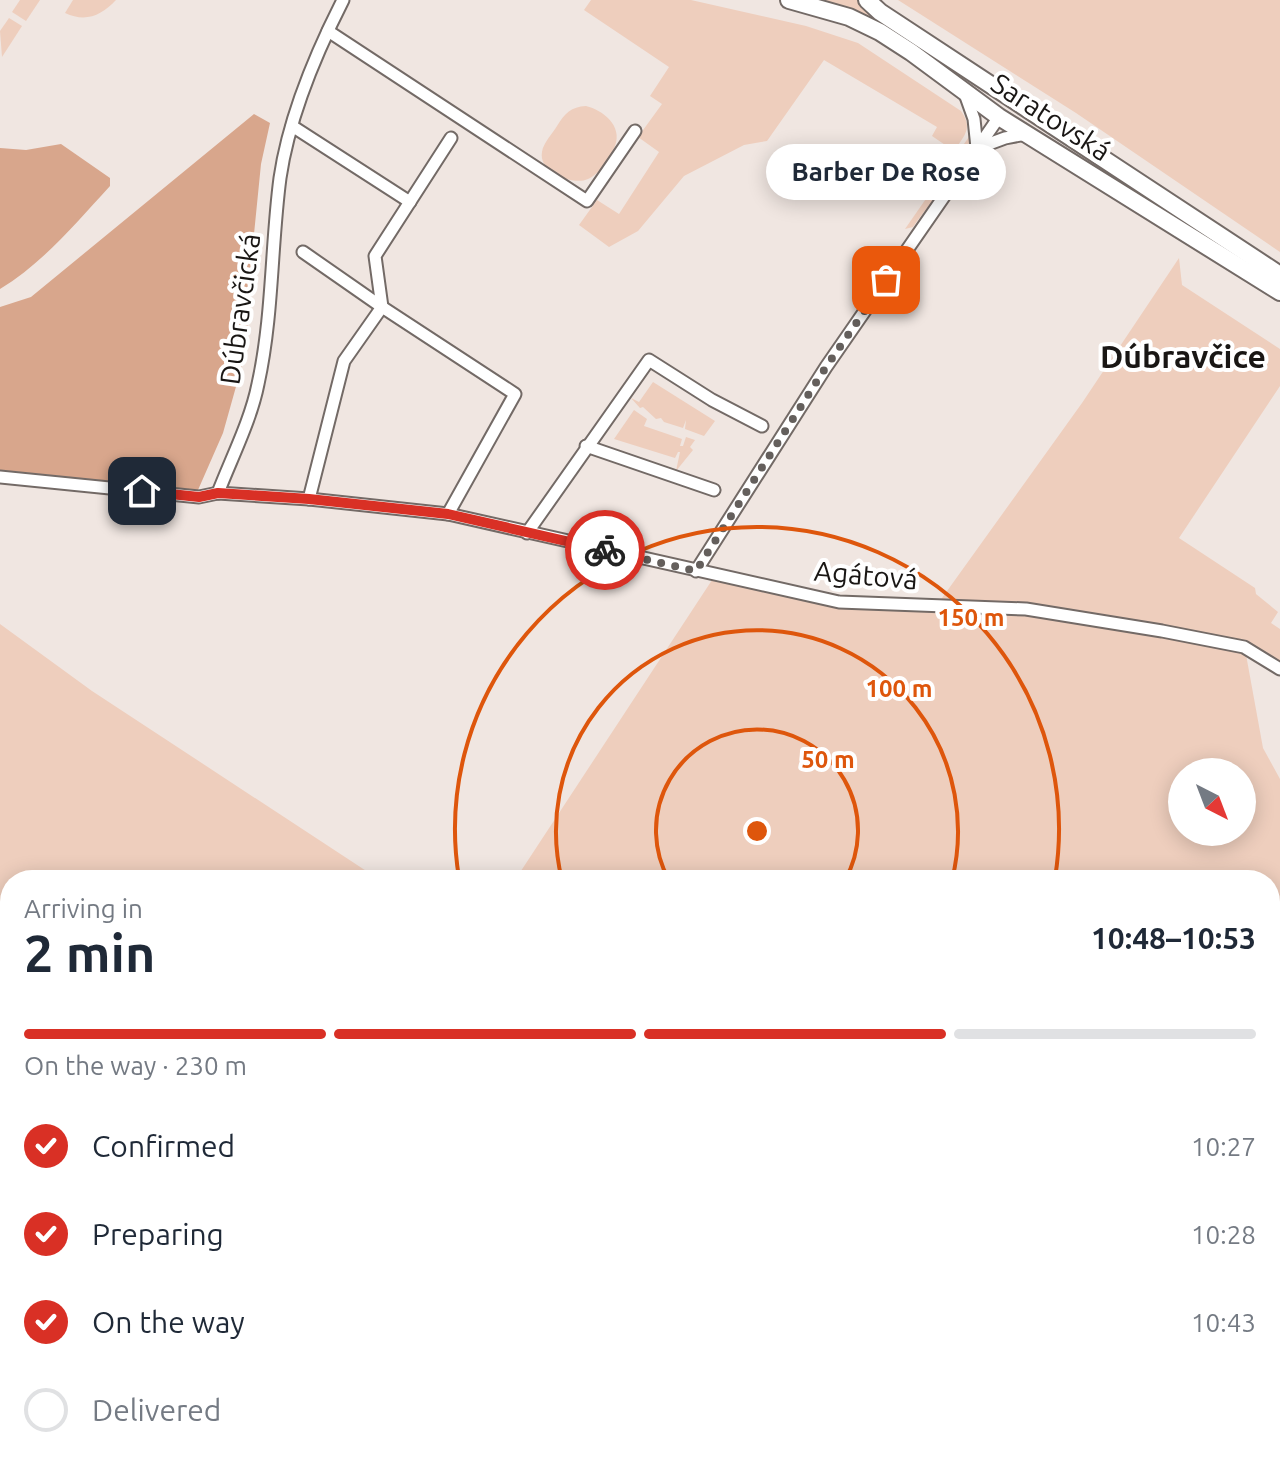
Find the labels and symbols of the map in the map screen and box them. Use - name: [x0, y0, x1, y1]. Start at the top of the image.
- street label: Saratovská: [986, 67, 1117, 167]
- callout: Barber De Rose: [766, 144, 1006, 200]
- street label: Dúbravčická: [214, 231, 265, 386]
- pin: [852, 246, 920, 314]
- district label: Dúbravčice: [1100, 338, 1266, 374]
- pin: [108, 457, 176, 525]
- courier: [565, 510, 645, 590]
- street label: Agátová: [813, 555, 919, 594]
- text: 150 m: [938, 604, 1004, 631]
- text: 100 m: [866, 675, 932, 702]
- text: 50 m: [801, 746, 855, 773]
- north arrow: [1168, 758, 1256, 846]
- centre of rings: [743, 817, 771, 845]

